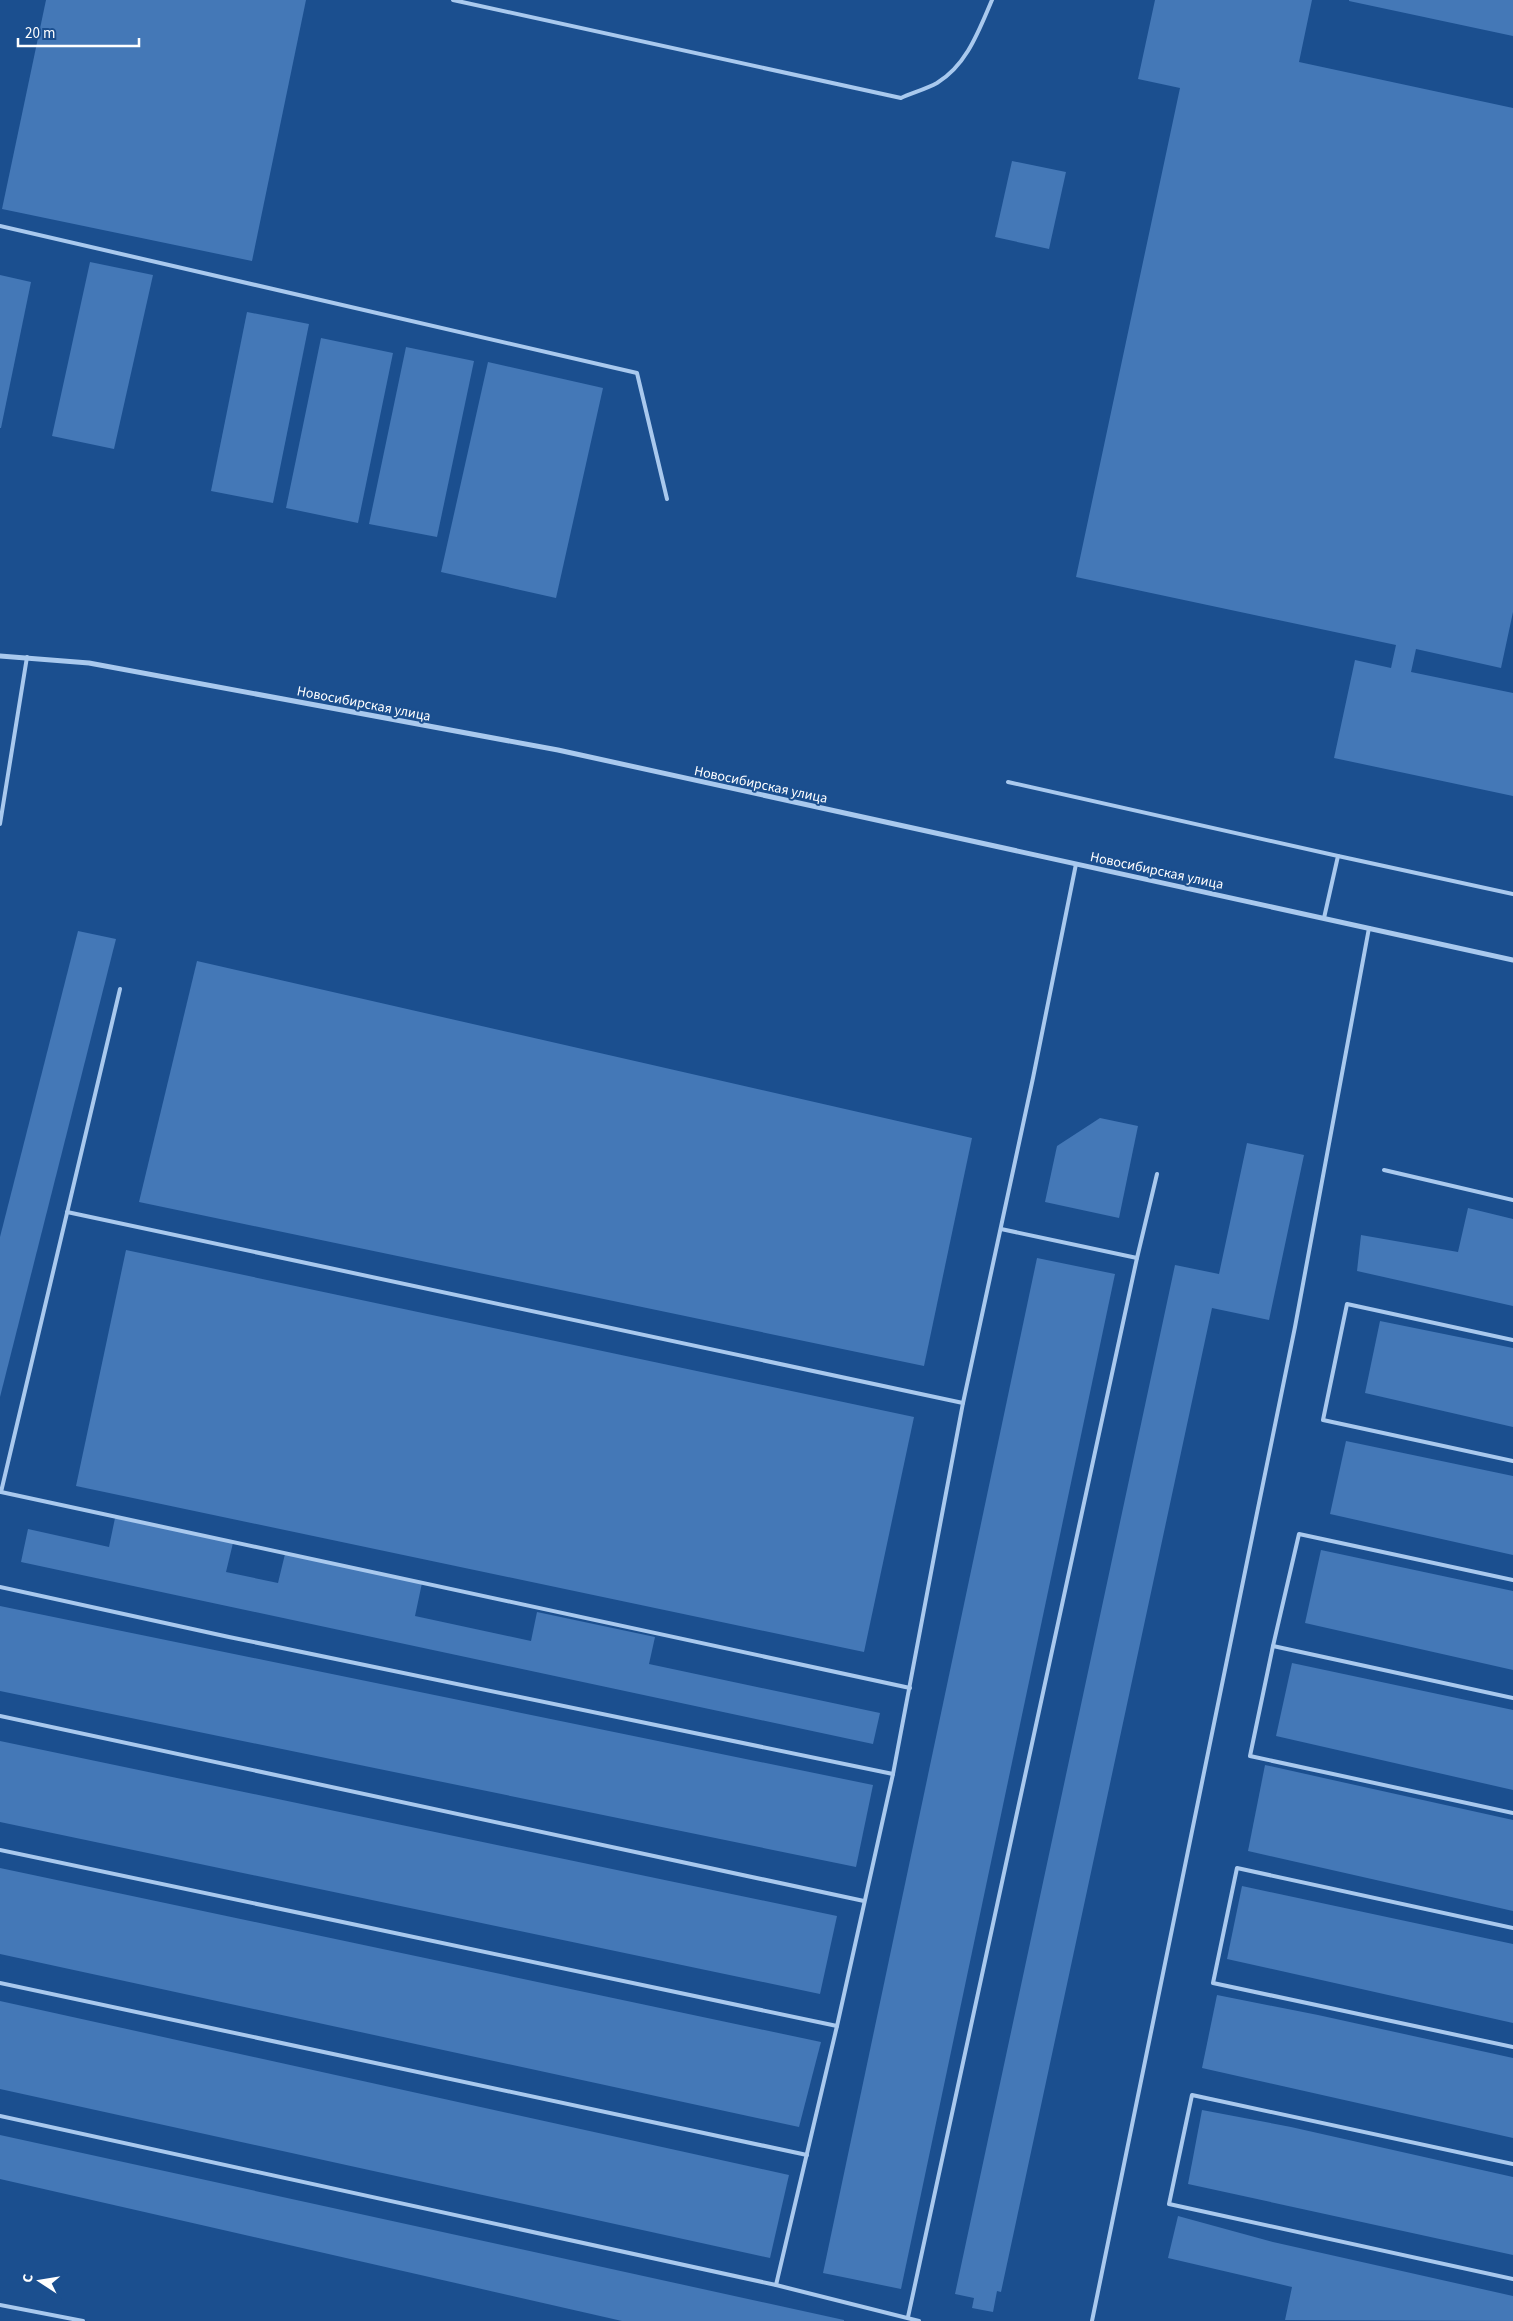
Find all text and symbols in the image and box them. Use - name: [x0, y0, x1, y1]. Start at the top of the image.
- scale bar: [18, 15, 139, 47]
- text: 20 m: [25, 23, 55, 44]
- street label: Новосибирская улица: [295, 681, 432, 727]
- street label: Новосибирская улица: [692, 761, 829, 809]
- street label: Новосибирская улица: [1088, 847, 1225, 895]
- north arrow: [15, 2256, 65, 2306]
- text: С: [18, 2272, 39, 2285]

